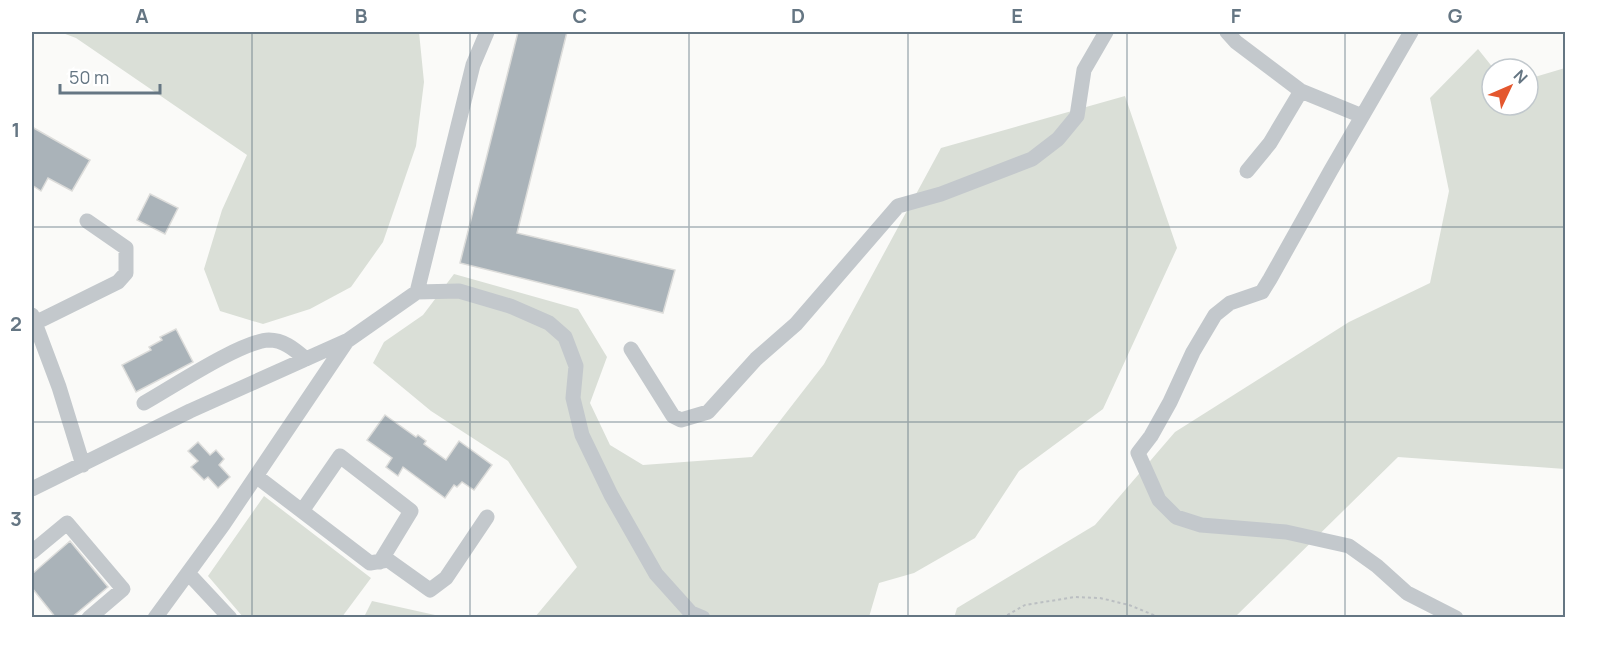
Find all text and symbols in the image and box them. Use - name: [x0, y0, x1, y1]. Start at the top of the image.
- text: A: [135, 2, 149, 29]
- text: B: [355, 2, 368, 29]
- text: C: [573, 2, 587, 29]
- text: D: [791, 2, 805, 29]
- text: E: [1011, 2, 1023, 29]
- text: F: [1231, 2, 1242, 29]
- text: G: [1448, 2, 1463, 29]
- scale bar: [60, 57, 160, 95]
- north arrow: [1480, 57, 1540, 117]
- text: 50 m: [69, 65, 109, 89]
- text: N: [1509, 65, 1533, 88]
- text: 1: [12, 116, 20, 143]
- text: 2: [10, 310, 22, 337]
- text: 3: [10, 505, 22, 532]

